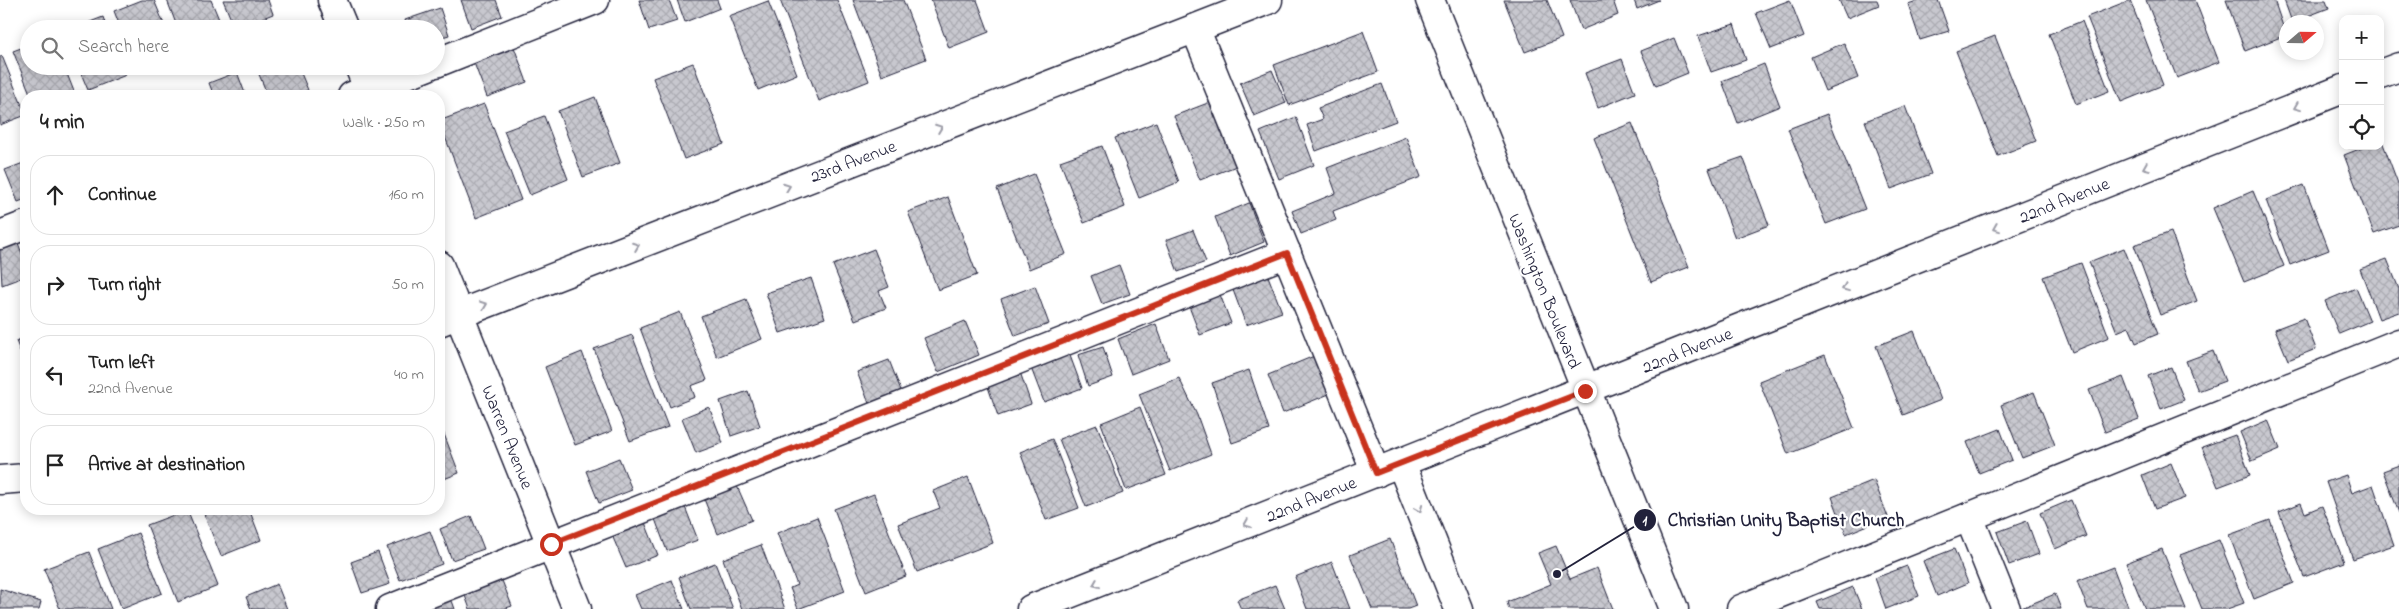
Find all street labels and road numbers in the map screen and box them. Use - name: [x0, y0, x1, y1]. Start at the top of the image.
- street label: 23rd Avenue: [807, 134, 901, 191]
- street label: 22nd Avenue: [2016, 172, 2115, 232]
- street label: Washington Boulevard: [1499, 210, 1586, 374]
- street label: 22nd Avenue: [1639, 322, 1738, 382]
- street label: Warren Avenue: [473, 382, 539, 495]
- street label: 22nd Avenue: [1263, 471, 1362, 531]

